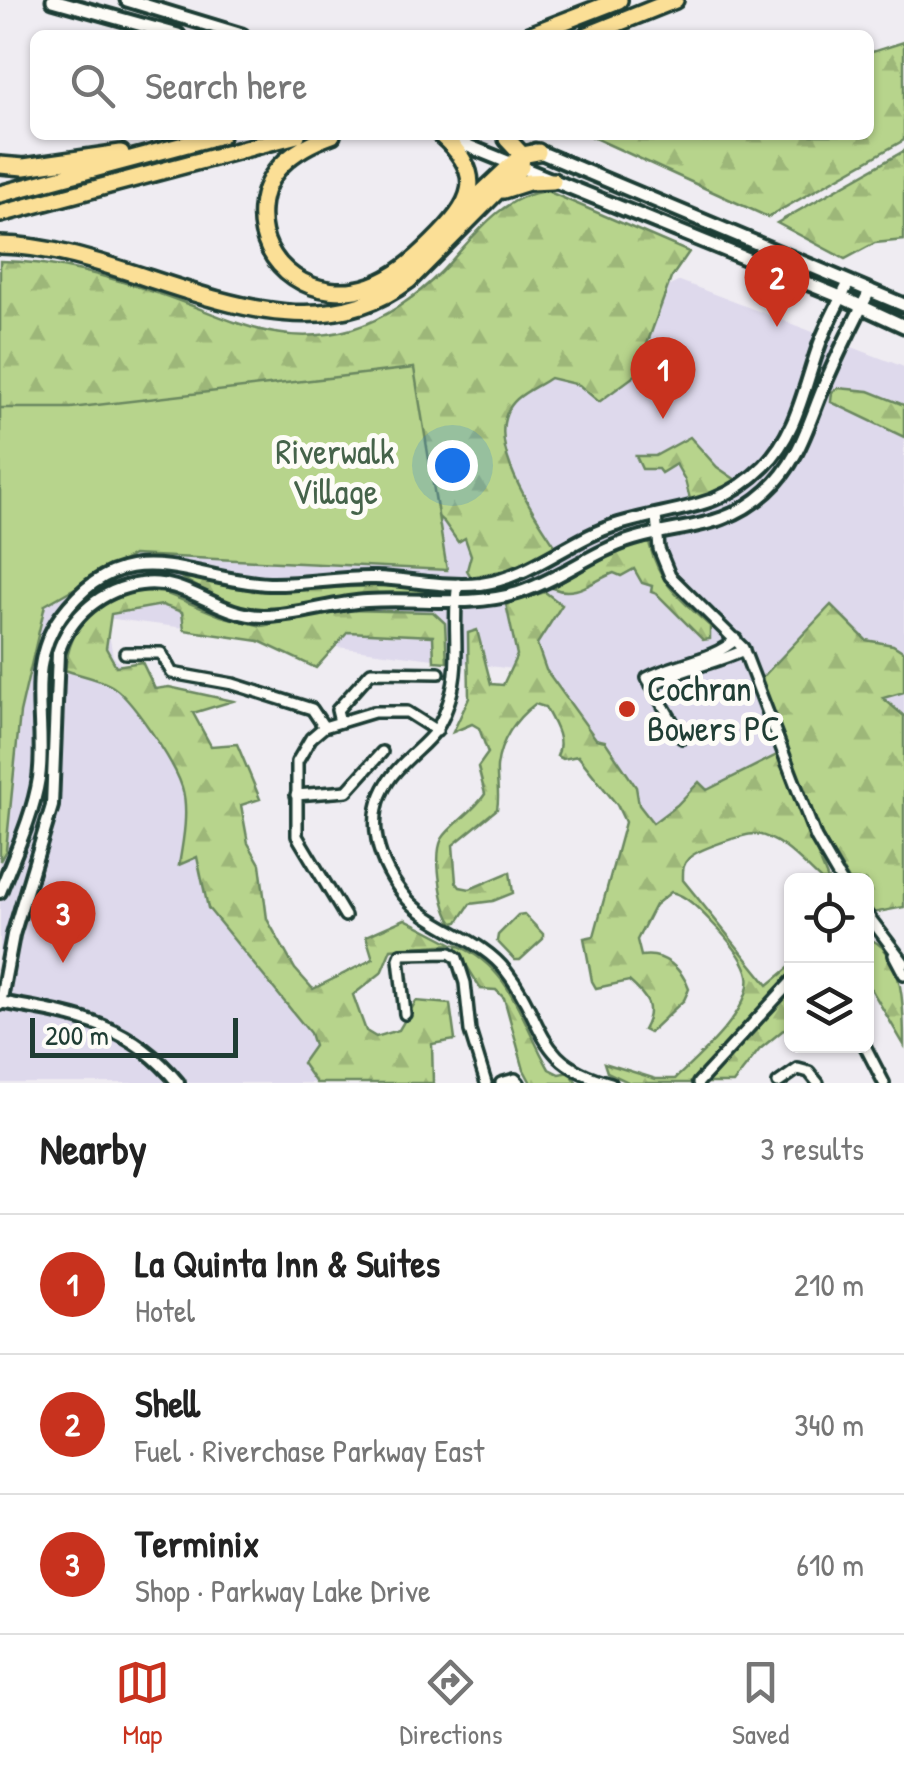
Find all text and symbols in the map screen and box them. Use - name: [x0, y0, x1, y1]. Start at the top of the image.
- search box: [30, 30, 874, 140]
- icon: search: [65, 58, 120, 113]
- text: Search here: [145, 59, 307, 111]
- pin: 2: [744, 245, 810, 327]
- pin: 1: [630, 336, 696, 419]
- park label: Riverwalk Village: [276, 428, 394, 515]
- your location: [427, 440, 478, 491]
- place label: Cochran Bowers PC: [647, 665, 780, 752]
- marker: Cochran Bowers PC: [616, 698, 638, 720]
- map controls: [784, 873, 874, 1053]
- button: locate: [784, 873, 874, 963]
- pin: 3: [30, 880, 96, 963]
- button: layers: [784, 963, 874, 1053]
- scale bar: [30, 1013, 238, 1058]
- text: 200 m: [45, 1016, 109, 1054]
- text: Nearby: [40, 1120, 147, 1177]
- text: 3 results: [760, 1127, 864, 1170]
- text: La Quinta Inn & Suites: [135, 1237, 440, 1289]
- text: 1: [67, 1263, 78, 1306]
- text: 210 m: [794, 1263, 864, 1306]
- text: Hotel: [135, 1289, 195, 1332]
- text: Shell: [135, 1377, 200, 1429]
- text: 2: [65, 1403, 80, 1446]
- text: 340 m: [794, 1403, 864, 1446]
- text: Fuel · Riverchase Parkway East: [135, 1429, 484, 1472]
- text: Terminix: [135, 1517, 260, 1569]
- text: 3: [65, 1543, 80, 1586]
- text: 610 m: [796, 1543, 864, 1586]
- text: Shop · Parkway Lake Drive: [135, 1569, 431, 1612]
- tab: Map: [115, 1655, 170, 1753]
- tab: Directions: [399, 1655, 502, 1753]
- tab: Saved: [732, 1655, 789, 1753]

